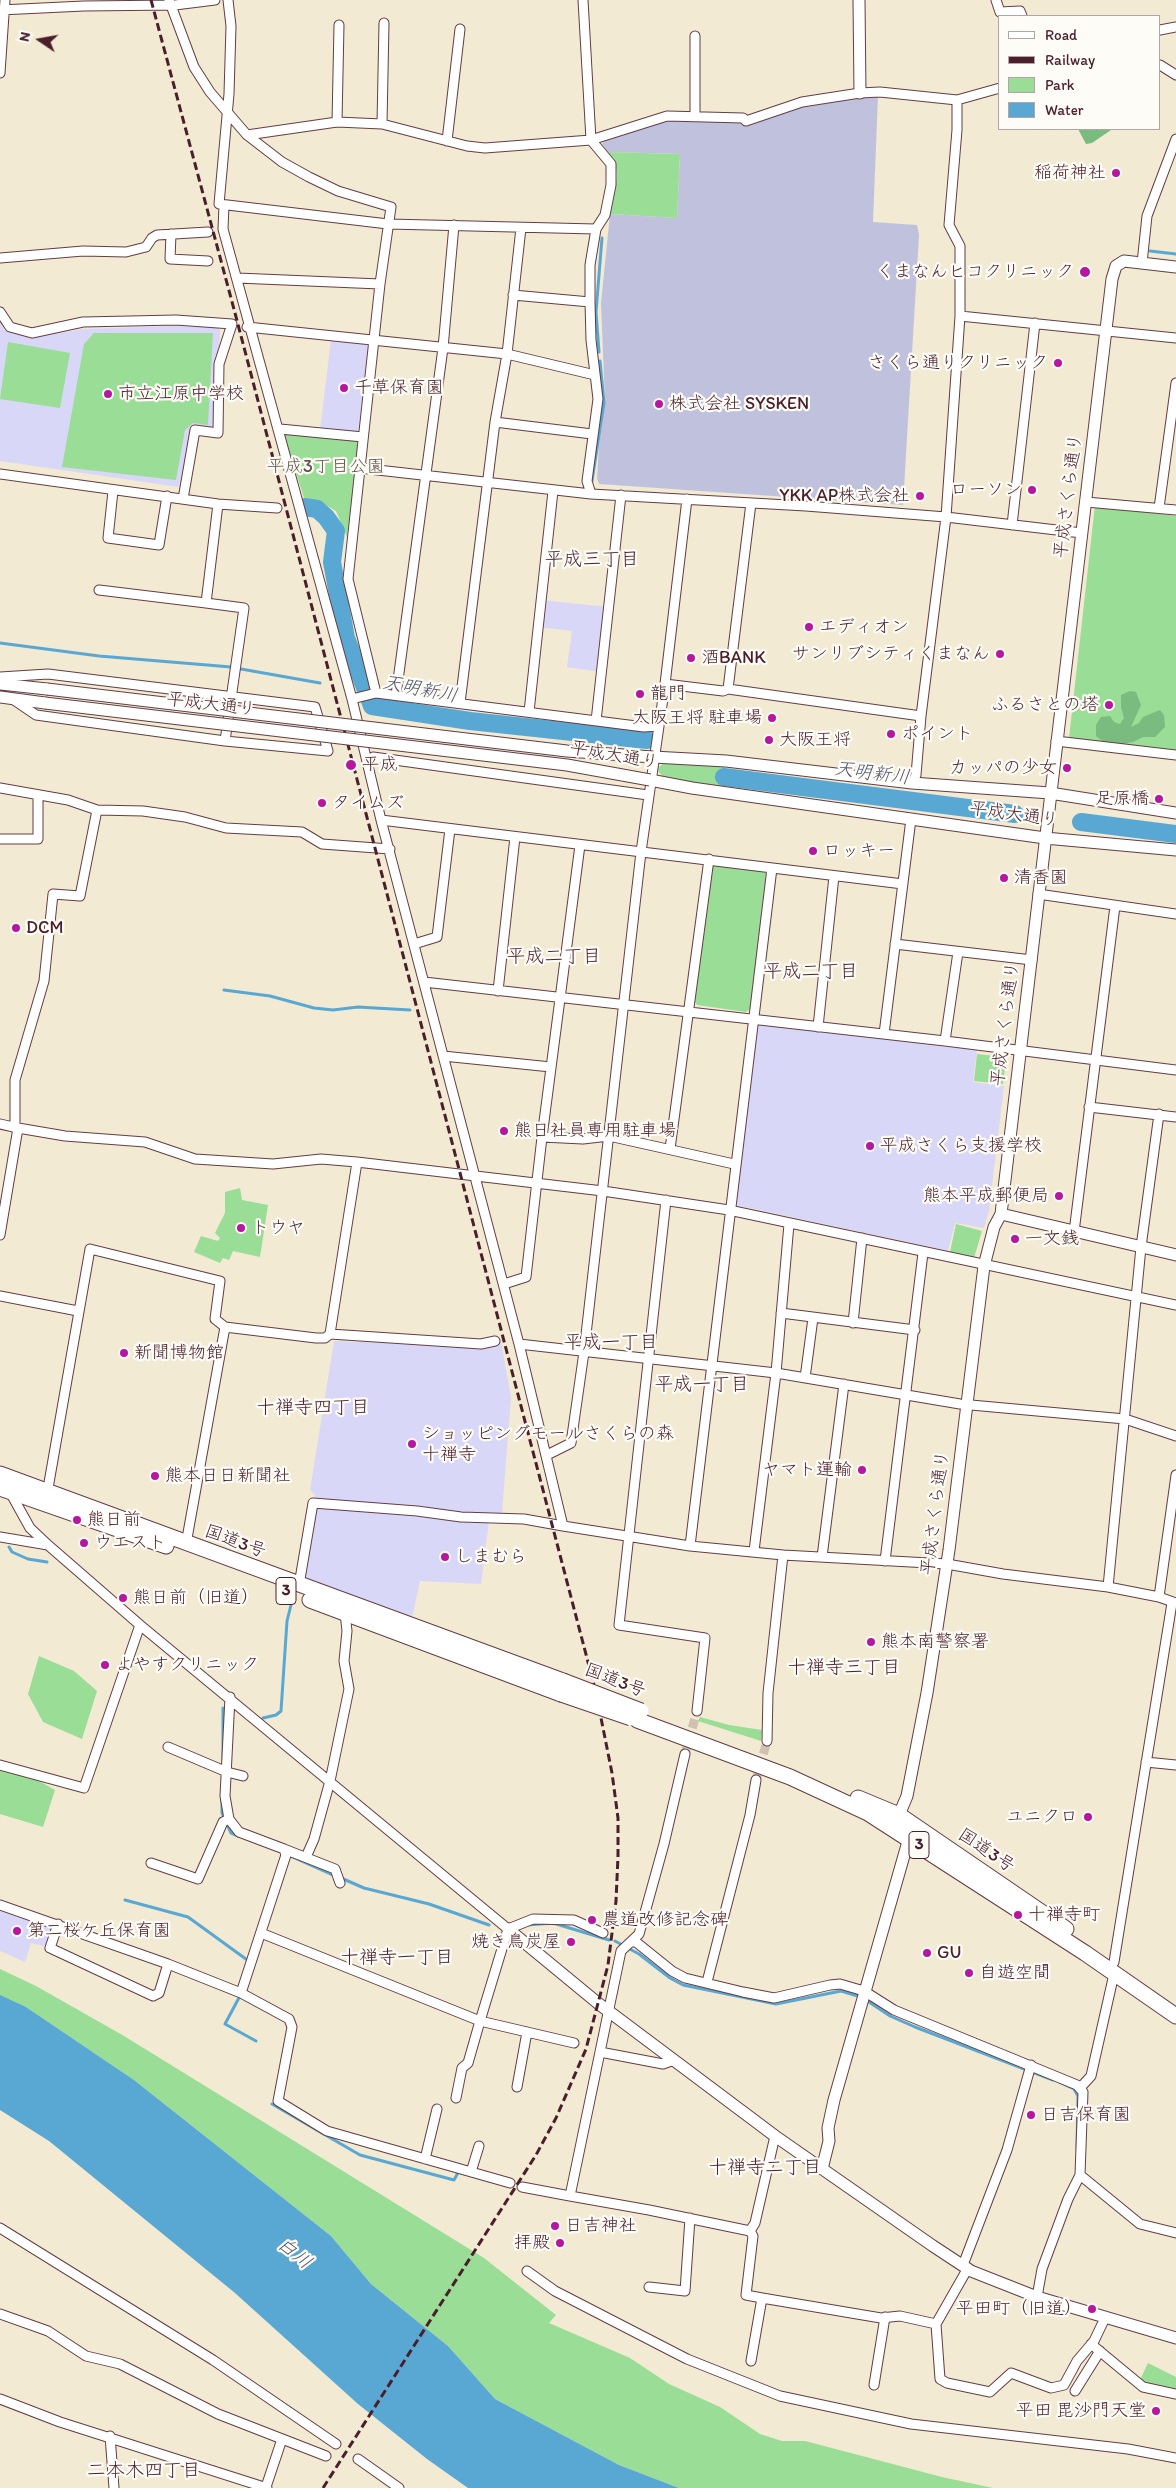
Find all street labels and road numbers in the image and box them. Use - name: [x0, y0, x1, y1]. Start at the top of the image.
- street label: 平成さくら通り: [1051, 432, 1087, 560]
- street label: 平成大通り: [165, 689, 257, 721]
- street label: 平成大通り: [568, 738, 660, 774]
- street label: 平成大通り: [968, 798, 1060, 832]
- street label: 平成さくら通り: [988, 960, 1024, 1088]
- street label: 平成さくら通り: [918, 1449, 954, 1577]
- street label: 国道3号: [201, 1521, 269, 1563]
- road number: 3: [276, 1578, 296, 1604]
- street label: 国道3号: [581, 1659, 649, 1703]
- street label: 国道3号: [954, 1824, 1018, 1878]
- road number: 3: [909, 1832, 929, 1858]

